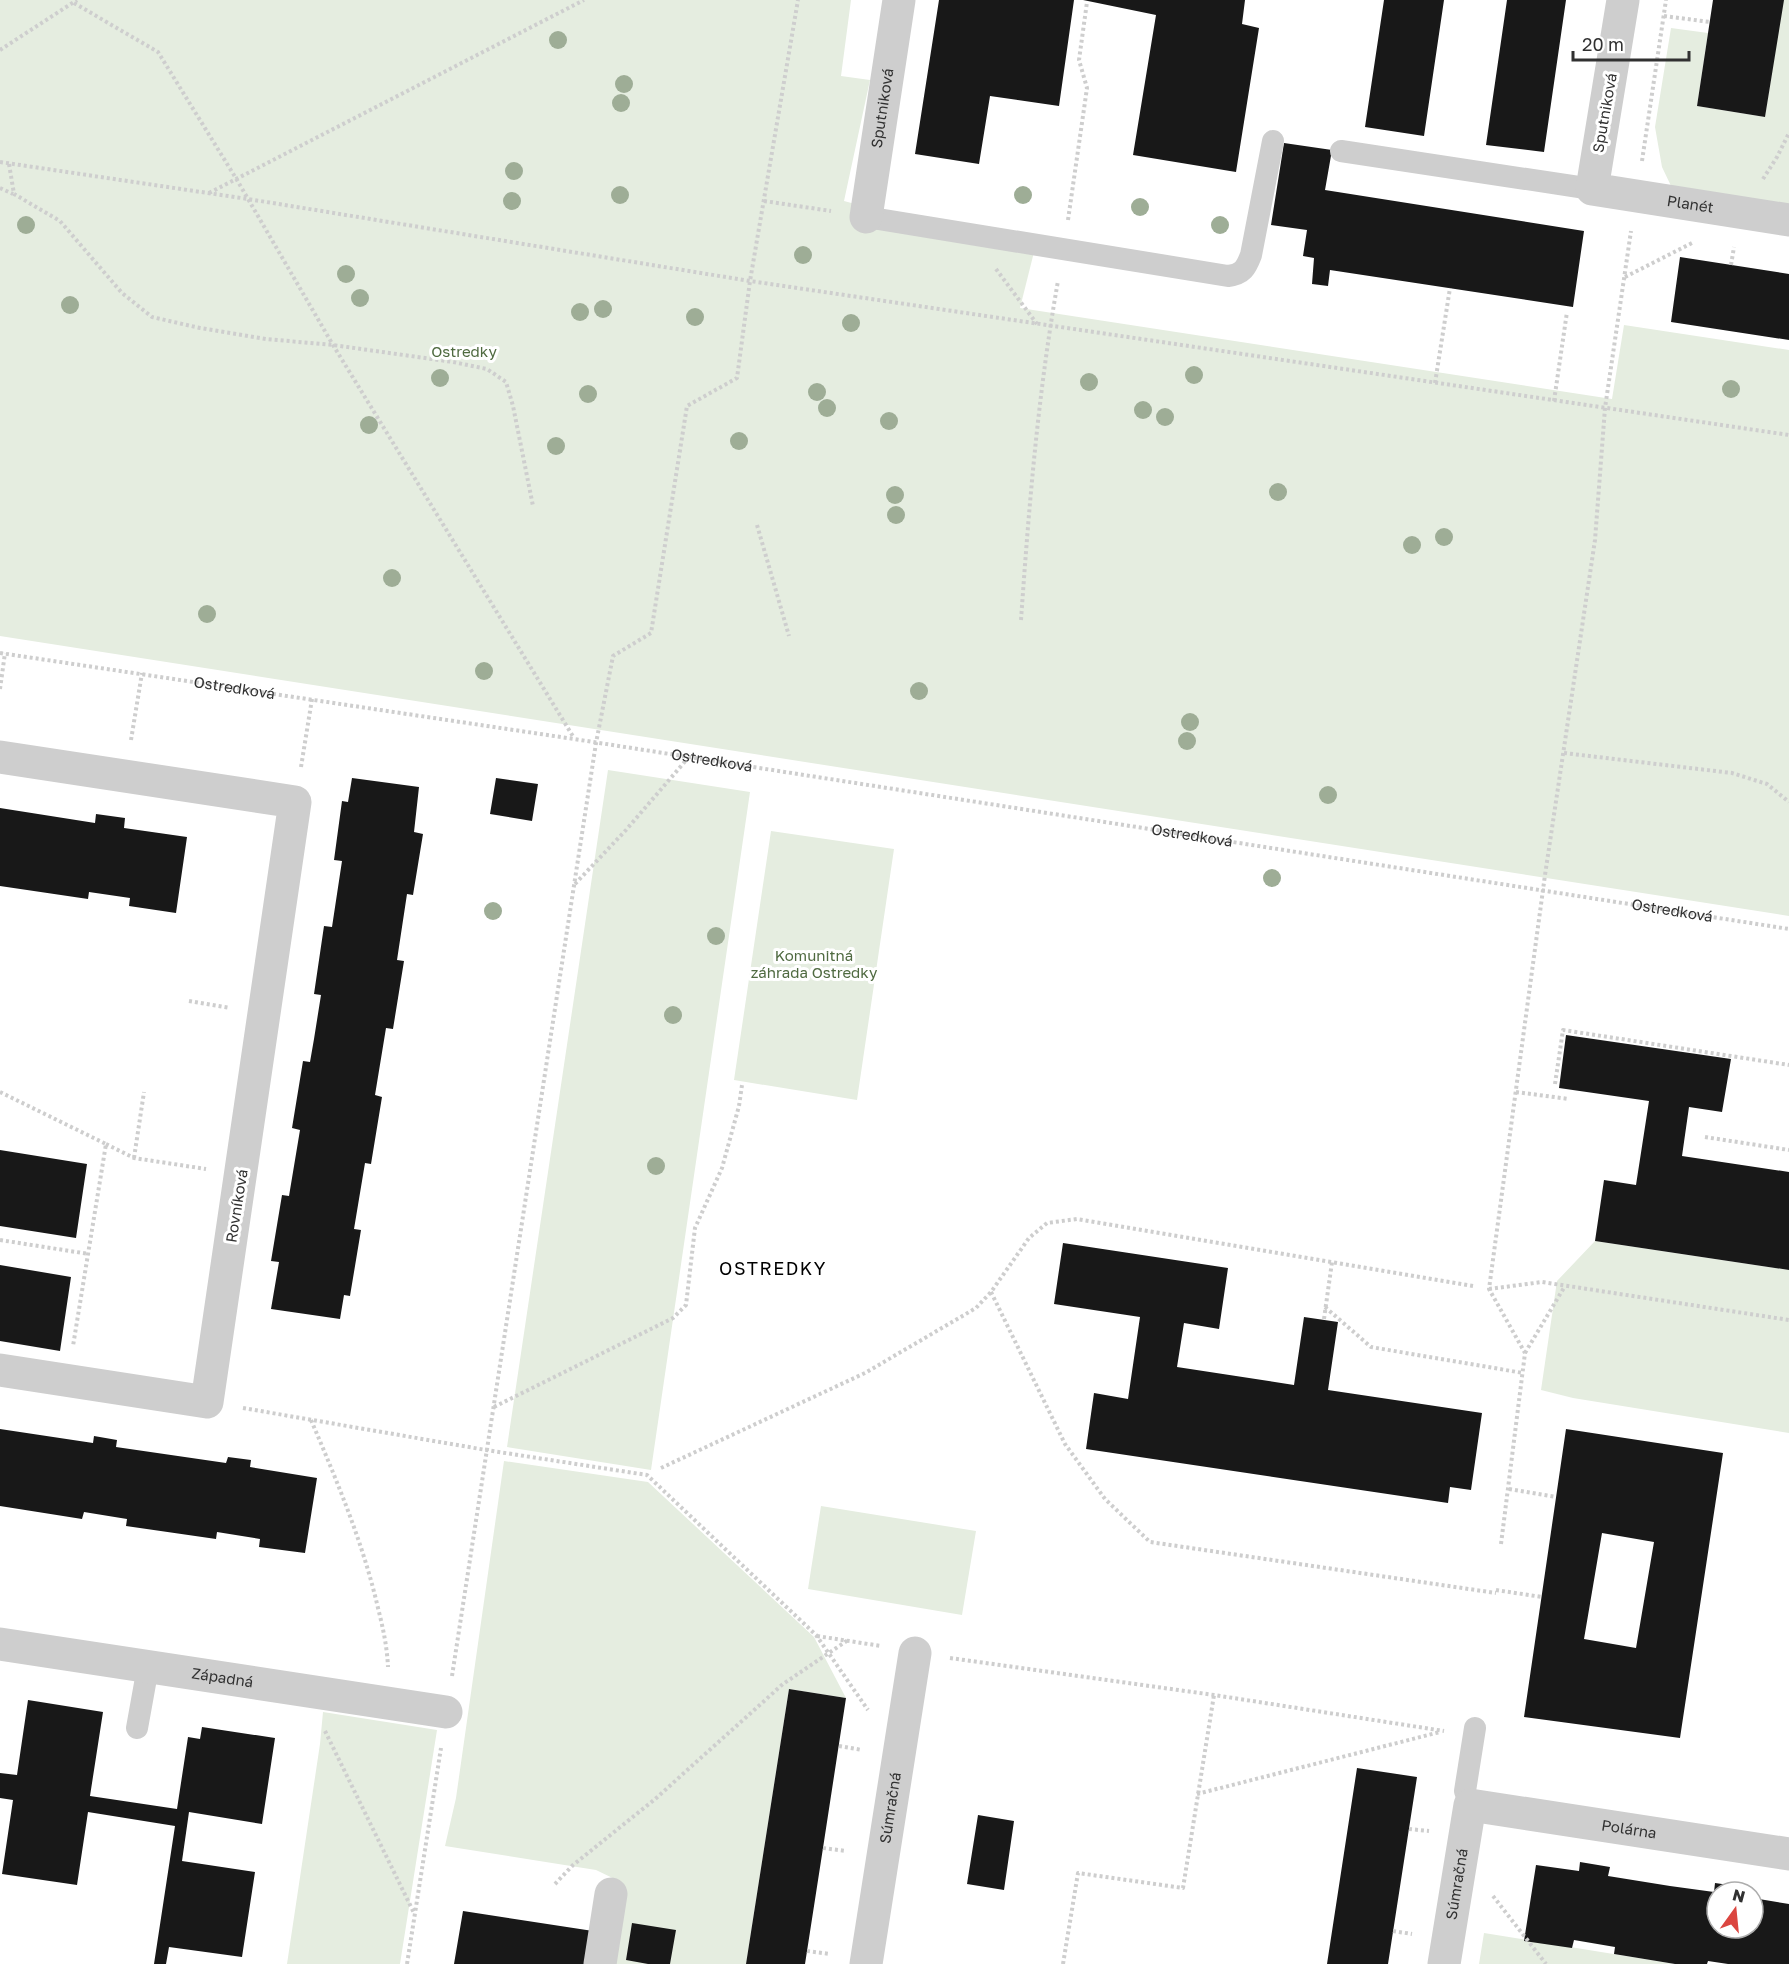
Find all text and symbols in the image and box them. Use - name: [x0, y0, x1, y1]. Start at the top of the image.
- scale bar: [1573, 24, 1688, 62]
- text: 20 m: [1582, 33, 1624, 55]
- street label: Sputniková: [867, 67, 897, 149]
- street label: Sputniková: [1588, 72, 1620, 154]
- street label: Planét: [1666, 191, 1715, 216]
- park label: Ostredky: [431, 342, 497, 360]
- street label: Ostredková: [193, 672, 276, 702]
- street label: Ostredková: [670, 744, 754, 775]
- street label: Ostredková: [1150, 819, 1234, 850]
- street label: Ostredková: [1630, 895, 1714, 925]
- park label: Komunitná záhrada Ostredky: [751, 946, 878, 981]
- street label: Rovníková: [221, 1168, 251, 1244]
- district label: OSTREDKY: [719, 1257, 827, 1279]
- street label: Západná: [190, 1663, 255, 1691]
- street label: Súmračná: [875, 1771, 904, 1845]
- street label: Polárna: [1600, 1815, 1658, 1842]
- street label: Súmračná: [1441, 1847, 1471, 1921]
- north arrow: [1705, 1880, 1765, 1940]
- text: N: [1730, 1884, 1747, 1907]

